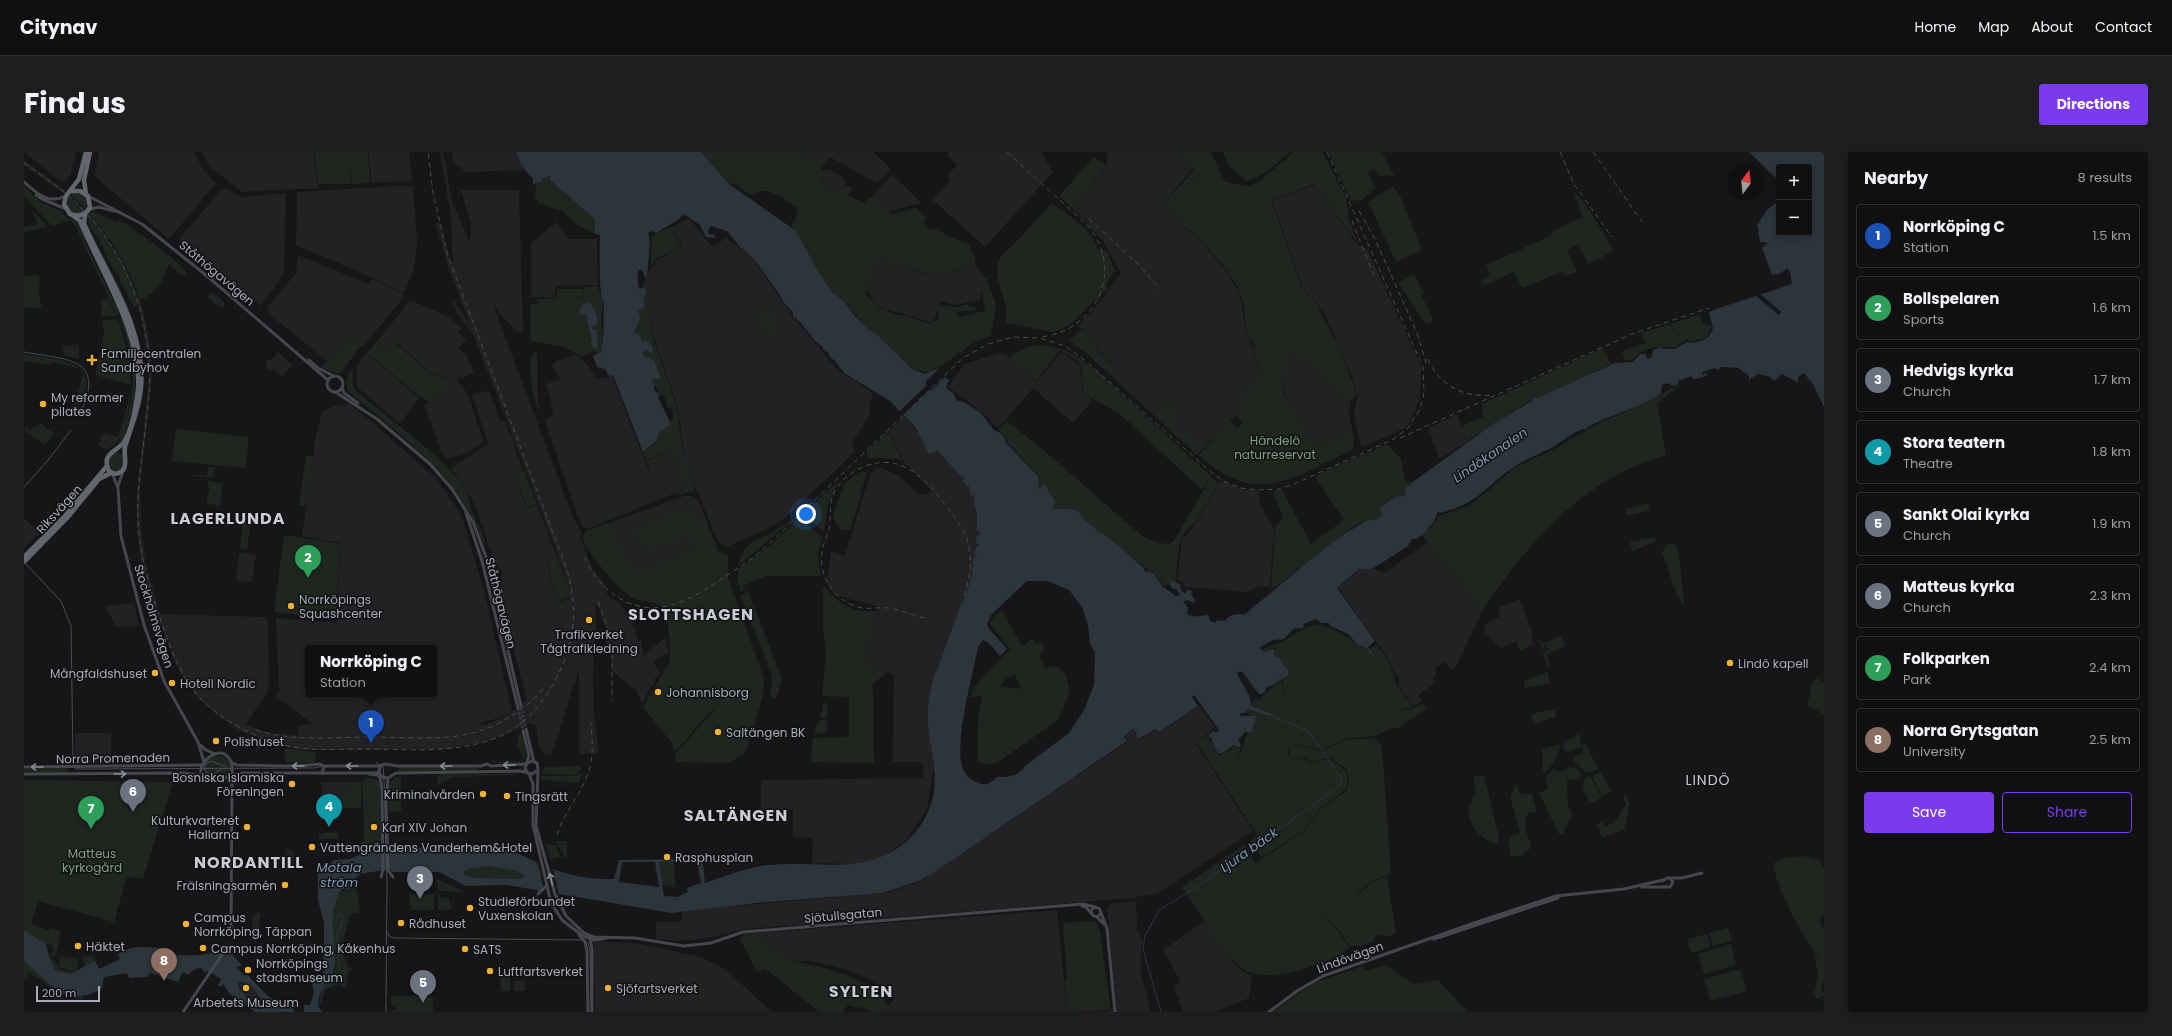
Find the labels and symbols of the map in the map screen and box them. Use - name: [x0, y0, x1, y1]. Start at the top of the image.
- north arrow: [1728, 164, 1764, 200]
- street label: Ståthögavägen: [176, 236, 258, 310]
- place label: Familjecentralen Sandbyhov: [101, 345, 201, 376]
- marker: Familjecentralen Sandbyhov: [86, 354, 98, 366]
- place label: My reformer pilates: [51, 389, 124, 420]
- marker: My reformer pilates: [38, 399, 48, 409]
- water label: Lindökanalen: [1449, 423, 1531, 487]
- park label: Händelö naturreservat: [1234, 432, 1316, 463]
- street label: Riksvägen: [32, 481, 86, 537]
- your location: [796, 504, 816, 524]
- district label: LAGERLUNDA: [170, 507, 286, 530]
- pin: 2: [295, 545, 321, 578]
- street label: Ståthögavägen: [481, 556, 521, 650]
- street label: Stockholmsvägen: [130, 562, 178, 670]
- place label: Norrköpings Squashcenter: [299, 591, 383, 622]
- marker: Norrköpings Squashcenter: [286, 601, 296, 611]
- district label: SLOTTSHAGEN: [628, 603, 754, 626]
- marker: Trafikverket Tågtrafikledning: [584, 615, 594, 625]
- place label: Trafikverket Tågtrafikledning: [540, 626, 638, 657]
- place label: Lindö kapell: [1738, 655, 1809, 672]
- marker: Lindö kapell: [1725, 658, 1735, 668]
- place label: Mångfaldshuset: [50, 665, 147, 682]
- marker: Mångfaldshuset: [150, 668, 160, 678]
- place label: Hotell Nordic: [180, 675, 256, 692]
- marker: Hotell Nordic: [167, 678, 177, 688]
- place label: Johannisborg: [666, 684, 749, 701]
- marker: Johannisborg: [653, 687, 663, 697]
- pin: 1: [358, 710, 384, 743]
- place label: Saltängen BK: [726, 724, 805, 741]
- marker: Saltängen BK: [713, 727, 723, 737]
- place label: Polishuset: [224, 733, 284, 750]
- marker: Polishuset: [211, 736, 221, 746]
- street label: Norra Promenaden: [56, 749, 170, 767]
- one-way arrow: [292, 762, 305, 770]
- one-way arrow: [346, 762, 359, 770]
- one-way arrow: [440, 762, 453, 769]
- one-way arrow: [503, 762, 516, 769]
- one-way arrow: [31, 763, 44, 771]
- place label: Bosniska Islamiska Föreningen: [172, 769, 284, 800]
- one-way arrow: [113, 770, 126, 778]
- district label: LINDÖ: [1685, 770, 1731, 790]
- pin: 6: [120, 779, 146, 812]
- marker: Bosniska Islamiska Föreningen: [287, 779, 297, 789]
- place label: Kriminalvården: [384, 786, 475, 803]
- place label: Tingsrätt: [515, 788, 568, 805]
- marker: Kriminalvården: [478, 789, 488, 799]
- marker: Tingsrätt: [502, 791, 512, 801]
- pin: 4: [316, 794, 342, 827]
- pin: 7: [78, 796, 104, 829]
- district label: SALTÄNGEN: [684, 804, 788, 827]
- place label: Kulturkvarteret Hallarna: [151, 812, 239, 843]
- place label: Karl XIV Johan: [382, 819, 467, 836]
- marker: Kulturkvarteret Hallarna: [242, 822, 252, 832]
- marker: Karl XIV Johan: [369, 822, 379, 832]
- water label: Ljura bäck: [1216, 822, 1283, 877]
- place label: Vattengrändens Vanderhem&Hotel: [320, 839, 532, 856]
- marker: Vattengrändens Vanderhem&Hotel: [307, 842, 317, 852]
- park label: Matteus kyrkogård: [62, 845, 122, 876]
- place label: Rasphusplan: [675, 849, 753, 866]
- district label: NORDANTILL: [194, 851, 304, 874]
- marker: Rasphusplan: [662, 852, 672, 862]
- water label: Motala ström: [316, 858, 362, 892]
- pin: 3: [407, 866, 433, 899]
- one-way arrow: [547, 872, 555, 885]
- place label: Frälsningsarmén: [176, 877, 277, 894]
- marker: Frälsningsarmén: [280, 880, 290, 890]
- place label: Studieförbundet Vuxenskolan: [478, 893, 575, 924]
- marker: Studieförbundet Vuxenskolan: [465, 903, 475, 913]
- street label: Sjötullsgatan: [803, 903, 883, 927]
- place label: Campus Norrköping, Täppan: [194, 909, 312, 940]
- place label: Rådhuset: [409, 915, 466, 932]
- marker: Rådhuset: [396, 918, 406, 928]
- marker: Campus Norrköping, Täppan: [181, 919, 191, 929]
- street label: Lindövägen: [1314, 937, 1386, 977]
- place label: Häktet: [86, 938, 125, 955]
- place label: Campus Norrköping, Kåkenhus: [211, 940, 396, 957]
- marker: Häktet: [73, 941, 83, 951]
- place label: SATS: [473, 941, 502, 958]
- marker: Campus Norrköping, Kåkenhus: [198, 943, 208, 953]
- marker: SATS: [460, 944, 470, 954]
- pin: 8: [151, 948, 177, 981]
- place label: Norrköpings stadsmuseum: [256, 955, 343, 986]
- place label: Luftfartsverket: [498, 963, 583, 980]
- marker: Norrköpings stadsmuseum: [243, 965, 253, 975]
- marker: Luftfartsverket: [485, 966, 495, 976]
- pin: 5: [410, 970, 436, 1003]
- place label: Sjöfartsverket: [616, 980, 698, 997]
- district label: SYLTEN: [829, 980, 893, 1003]
- marker: Arbetets Museum: [241, 983, 251, 993]
- marker: Sjöfartsverket: [603, 983, 613, 993]
- scale bar: [36, 984, 100, 1003]
- place label: Arbetets Museum: [193, 994, 299, 1011]

